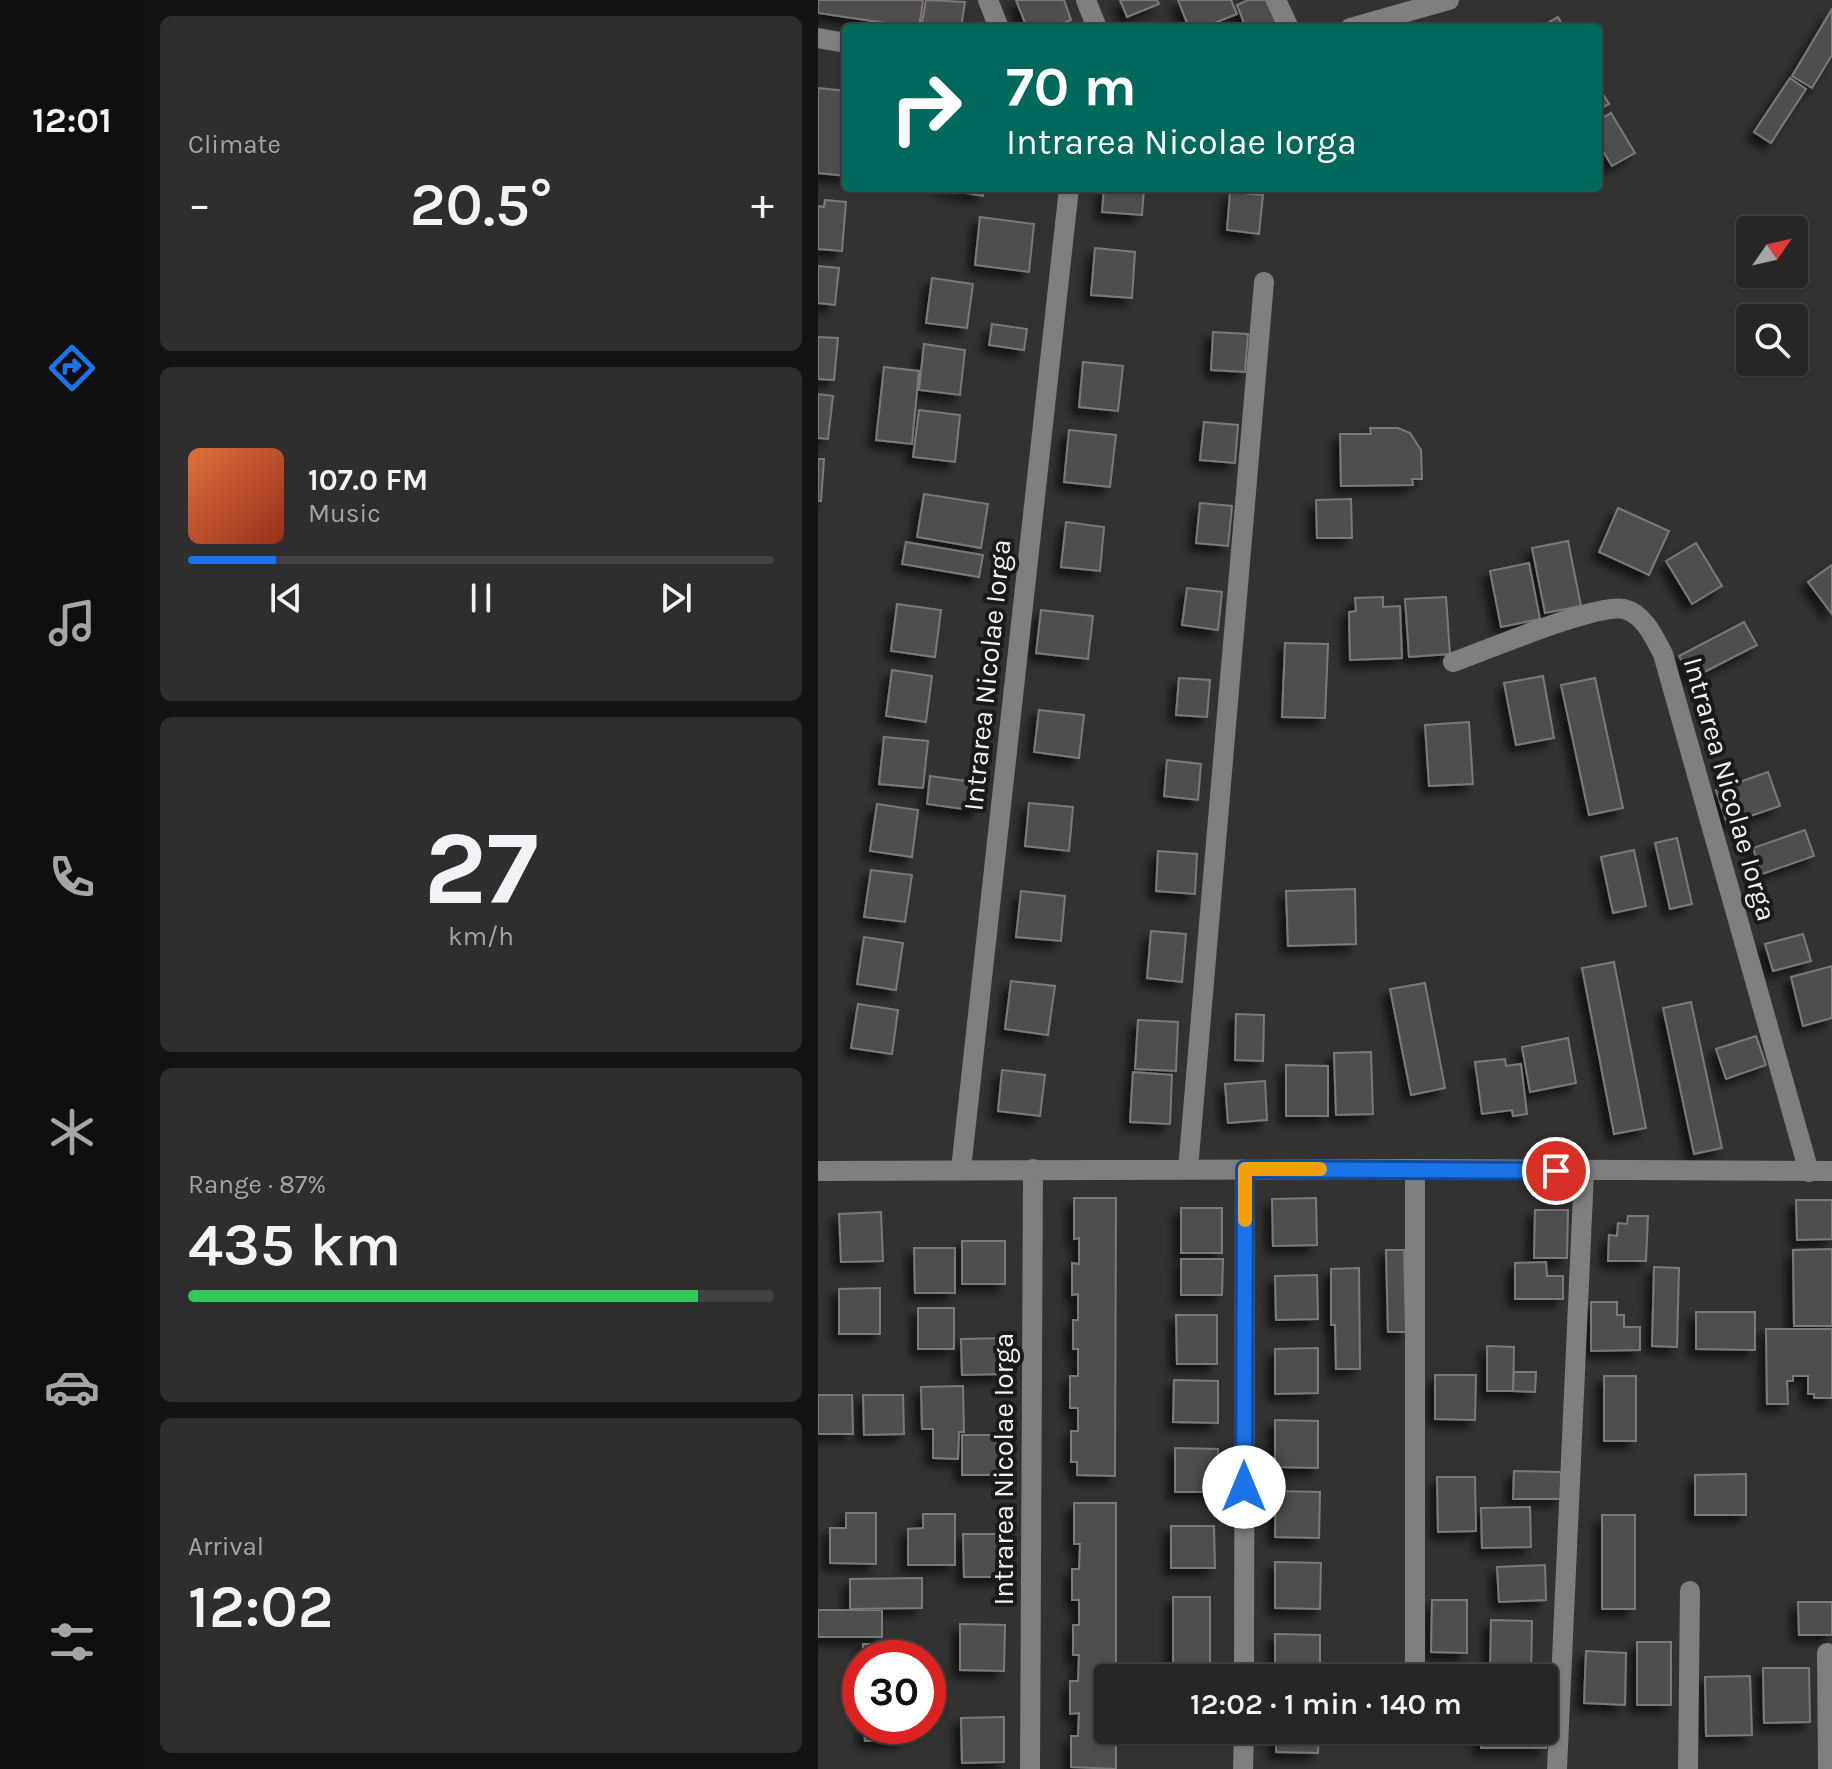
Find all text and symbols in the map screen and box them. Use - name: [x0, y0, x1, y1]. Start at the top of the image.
- text: 70 m: [1006, 54, 1137, 119]
- icon: right: [874, 56, 978, 160]
- text: 12:01: [32, 99, 112, 141]
- text: Intrarea Nicolae Iorga: [1006, 121, 1357, 163]
- text: Climate: [188, 129, 281, 160]
- text: 20.5°: [410, 170, 552, 240]
- text: −: [188, 179, 211, 230]
- text: +: [751, 179, 774, 230]
- north arrow: [1736, 216, 1808, 288]
- map controls: [1736, 216, 1808, 376]
- button: search: [1736, 304, 1808, 376]
- icon: directions: [44, 340, 100, 396]
- text: 107.0 FM: [308, 462, 428, 498]
- text: Music: [308, 498, 381, 529]
- street label: Intrarea Nicolae Iorga: [956, 538, 1018, 812]
- icon: previous: [264, 576, 308, 620]
- icon: pause: [459, 576, 503, 620]
- icon: next: [654, 576, 698, 620]
- icon: music: [44, 595, 100, 651]
- street label: Intrarea Nicolae Iorga: [1677, 653, 1783, 925]
- text: 27: [424, 808, 538, 929]
- icon: phone: [44, 849, 100, 905]
- text: km/h: [448, 921, 514, 952]
- icon: climate: [44, 1104, 100, 1160]
- pin: [1522, 1137, 1590, 1205]
- icon: arrive: [1534, 1149, 1578, 1193]
- text: Range · 87%: [188, 1169, 326, 1200]
- text: 435 km: [188, 1210, 401, 1280]
- street label: Intrarea Nicolae Iorga: [987, 1333, 1020, 1605]
- icon: car: [44, 1359, 100, 1415]
- position arrow: [1202, 1445, 1286, 1529]
- text: Arrival: [188, 1531, 264, 1562]
- text: 12:02: [188, 1572, 334, 1642]
- icon: filters: [44, 1614, 100, 1670]
- speed limit sign: 30: [842, 1640, 946, 1744]
- text: 12:02 · 1 min · 140 m: [1190, 1686, 1462, 1722]

